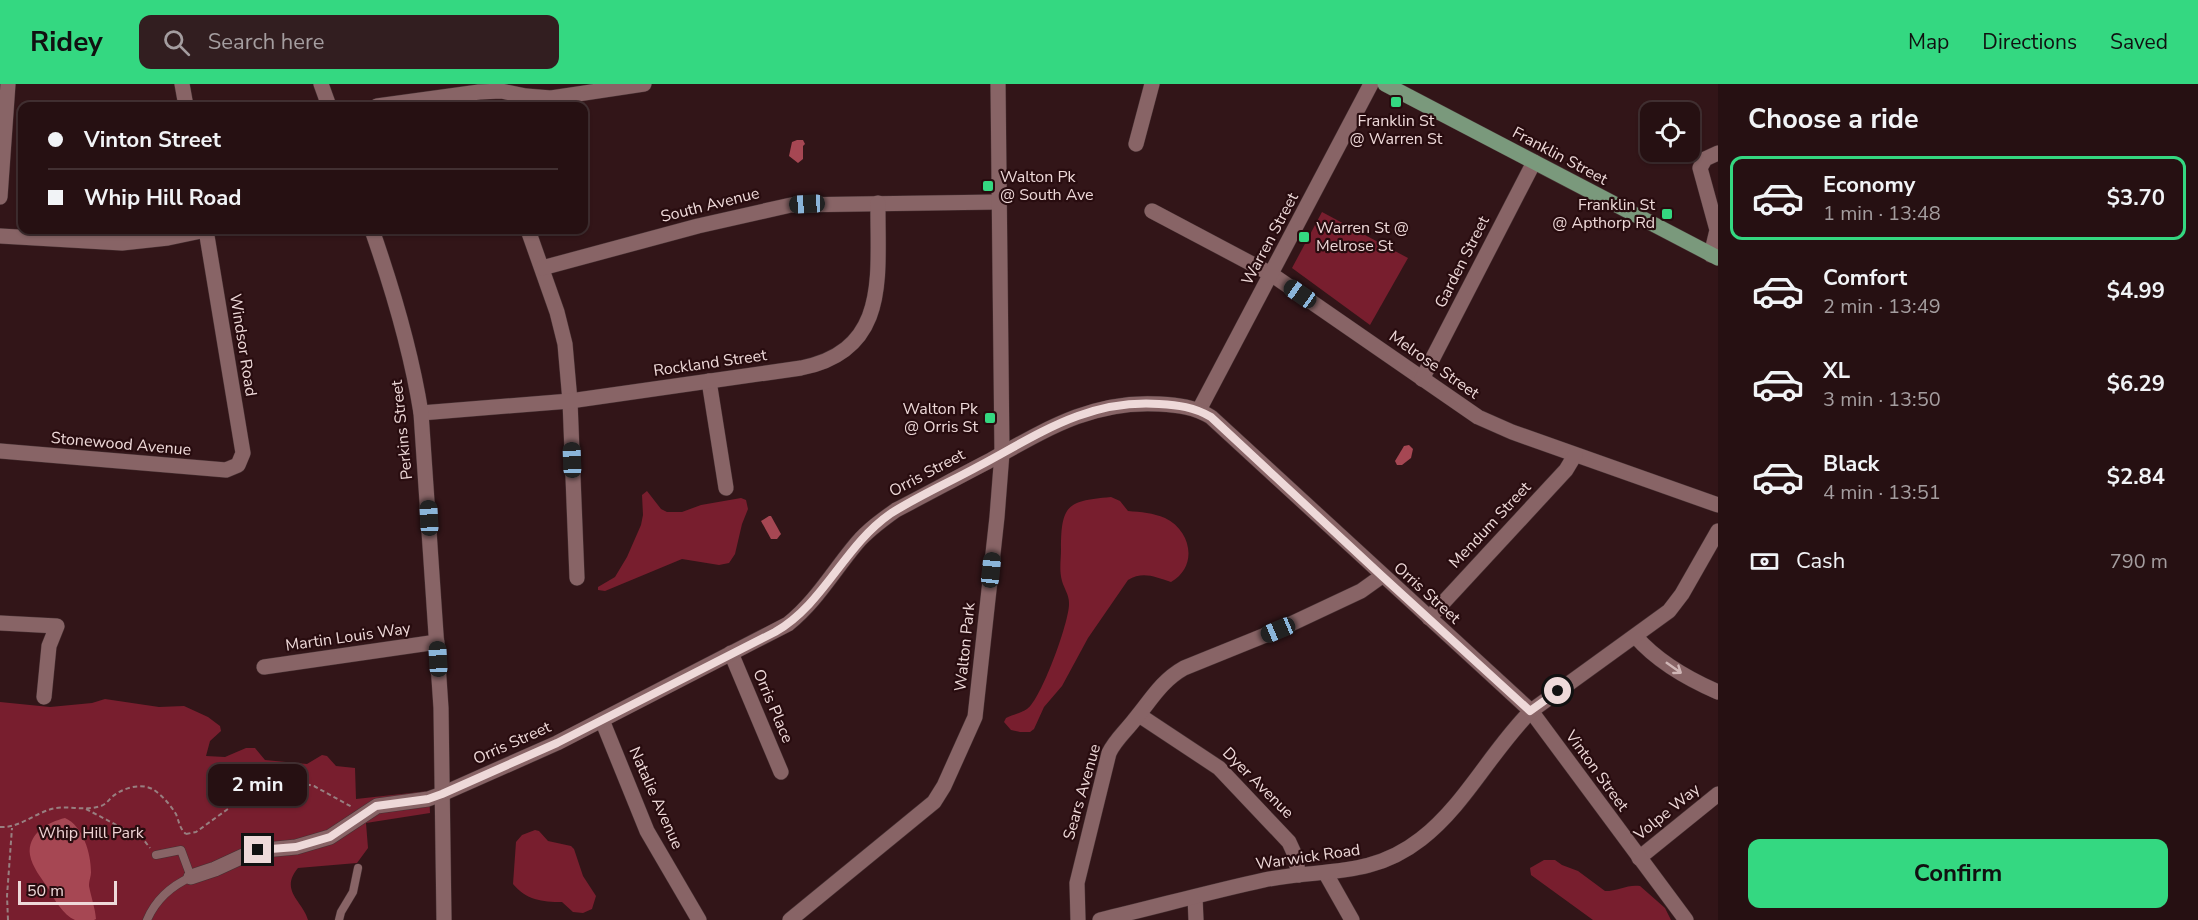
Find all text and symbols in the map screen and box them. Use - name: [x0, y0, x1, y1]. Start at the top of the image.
- search box: [139, 15, 559, 69]
- text: Ridey: [30, 23, 103, 61]
- icon: search: [160, 26, 193, 59]
- text: Search here: [208, 27, 324, 57]
- text: Map: [1908, 28, 1949, 56]
- text: Directions: [1982, 28, 2077, 56]
- text: Saved: [2110, 28, 2168, 56]
- marker: Franklin St @ Warren St: [1389, 95, 1403, 109]
- text: Choose a ride: [1748, 101, 1919, 138]
- map controls: [1640, 102, 1700, 162]
- button: locate: [1640, 102, 1700, 162]
- place label: Franklin St @ Warren St: [1350, 110, 1443, 150]
- street label: Franklin Street: [1508, 122, 1612, 191]
- text: Vinton Street: [84, 125, 221, 155]
- place label: Walton Pk @ South Ave: [1000, 166, 1094, 206]
- text: Economy: [1823, 170, 1915, 200]
- icon: car: [1751, 171, 1805, 225]
- marker: Walton Pk @ South Ave: [981, 179, 995, 193]
- street label: South Avenue: [658, 182, 762, 228]
- text: Whip Hill Road: [84, 183, 241, 213]
- text: $3.70: [2107, 183, 2165, 213]
- street label: Warren Street: [1236, 189, 1304, 289]
- car: [789, 194, 825, 214]
- place label: Franklin St @ Apthorp Rd: [1552, 194, 1655, 234]
- text: 1 min · 13:48: [1823, 200, 1941, 227]
- marker: Franklin St @ Apthorp Rd: [1660, 207, 1674, 221]
- street label: Garden Street: [1429, 212, 1495, 312]
- place label: Warren St @ Melrose St: [1316, 217, 1409, 257]
- marker: Warren St @ Melrose St: [1297, 230, 1311, 244]
- text: Comfort: [1823, 263, 1907, 293]
- icon: car: [1751, 264, 1805, 318]
- car: [1280, 276, 1320, 312]
- text: $4.99: [2107, 276, 2165, 306]
- street label: Windsor Road: [224, 292, 262, 398]
- text: 2 min · 13:49: [1823, 293, 1941, 320]
- street label: Melrose Street: [1385, 326, 1484, 404]
- street label: Rockland Street: [652, 344, 768, 382]
- text: XL: [1823, 356, 1850, 386]
- icon: car: [1751, 357, 1805, 411]
- text: $6.29: [2107, 369, 2165, 399]
- street label: Perkins Street: [386, 379, 418, 481]
- text: 3 min · 13:50: [1823, 386, 1941, 413]
- place label: Walton Pk @ Orris St: [902, 398, 979, 438]
- marker: Walton Pk @ Orris St: [983, 411, 997, 425]
- street label: Stonewood Avenue: [50, 427, 192, 461]
- car: [562, 442, 582, 478]
- street label: Orris Street: [885, 444, 969, 502]
- text: Black: [1823, 449, 1879, 479]
- icon: car: [1751, 450, 1805, 504]
- text: $2.84: [2107, 462, 2165, 492]
- street label: Mendum Street: [1444, 477, 1536, 573]
- text: 4 min · 13:51: [1823, 479, 1941, 506]
- car: [419, 500, 439, 536]
- icon: cash: [1748, 545, 1781, 578]
- text: Cash: [1796, 546, 1845, 576]
- text: 790 m: [2110, 548, 2168, 575]
- car: [980, 551, 1002, 589]
- street label: Orris Street: [1389, 557, 1465, 629]
- street label: Walton Park: [949, 600, 981, 693]
- car: [1258, 615, 1298, 645]
- street label: Martin Louis Way: [284, 617, 413, 657]
- car: [428, 641, 448, 677]
- one-way arrow: [1666, 662, 1682, 674]
- street label: Orris Place: [748, 666, 798, 746]
- route start: [1544, 677, 1571, 704]
- street label: Orris Street: [470, 716, 555, 770]
- street label: Vinton Street: [1560, 725, 1634, 816]
- street label: Sears Avenue: [1058, 742, 1106, 842]
- street label: Dyer Avenue: [1217, 742, 1299, 824]
- street label: Natalie Avenue: [624, 743, 688, 853]
- callout: 2 min: [208, 763, 308, 805]
- text: 2 min: [232, 771, 283, 798]
- street label: Volpe Way: [1629, 778, 1705, 846]
- park label: Whip Hill Park: [38, 822, 145, 844]
- route end: [244, 836, 271, 863]
- street label: Warwick Road: [1254, 839, 1362, 875]
- button: Confirm: [1748, 839, 2168, 908]
- scale bar: [18, 878, 117, 906]
- text: 50 m: [27, 880, 64, 902]

